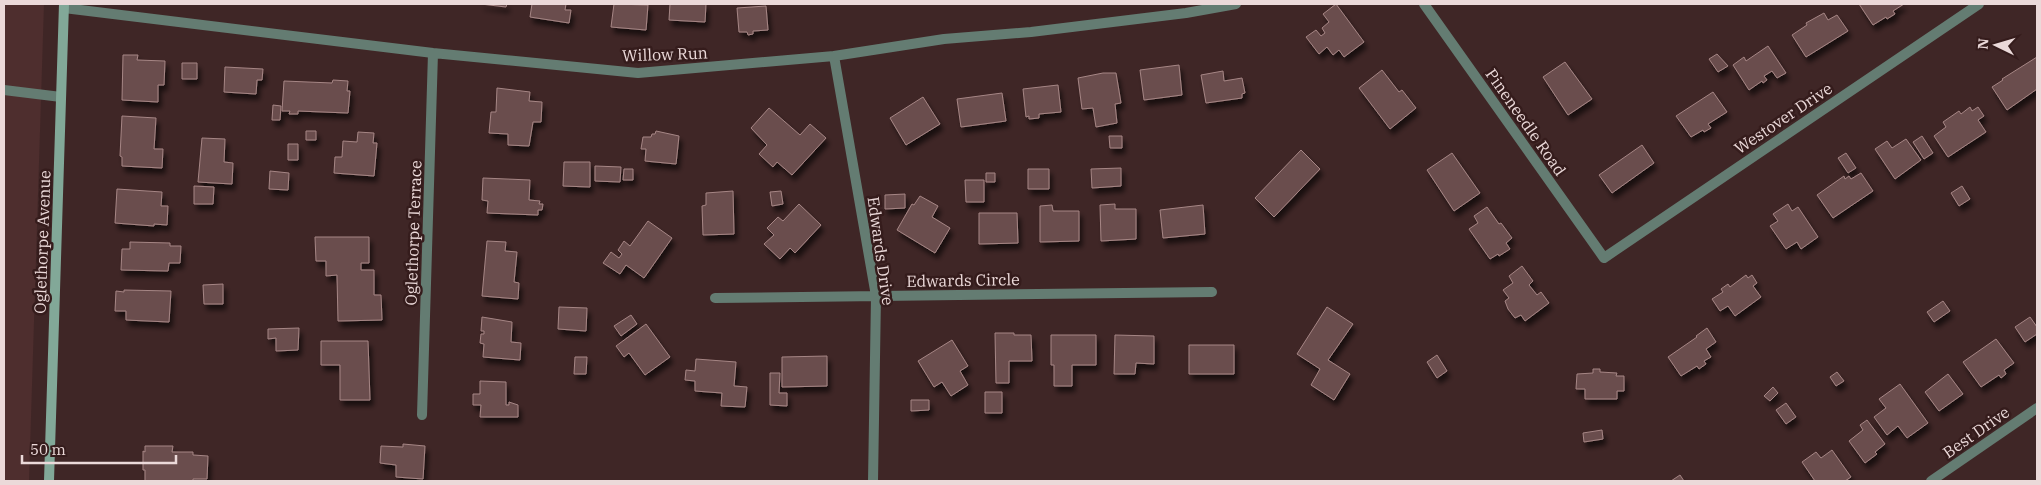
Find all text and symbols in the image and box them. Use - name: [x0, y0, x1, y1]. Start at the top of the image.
- north arrow: [1971, 20, 2021, 70]
- text: N: [1974, 38, 1992, 50]
- street label: Willow Run: [622, 43, 708, 65]
- street label: Pineneedle Road: [1482, 65, 1571, 180]
- street label: Westover Drive: [1730, 78, 1836, 158]
- street label: Oglethorpe Terrace: [400, 160, 426, 306]
- street label: Oglethorpe Avenue: [29, 170, 55, 314]
- street label: Edwards Drive: [863, 195, 899, 307]
- street label: Edwards Circle: [906, 269, 1020, 291]
- street label: Best Drive: [1939, 402, 2013, 462]
- scale bar: [22, 432, 176, 464]
- text: 50 m: [30, 440, 66, 459]

